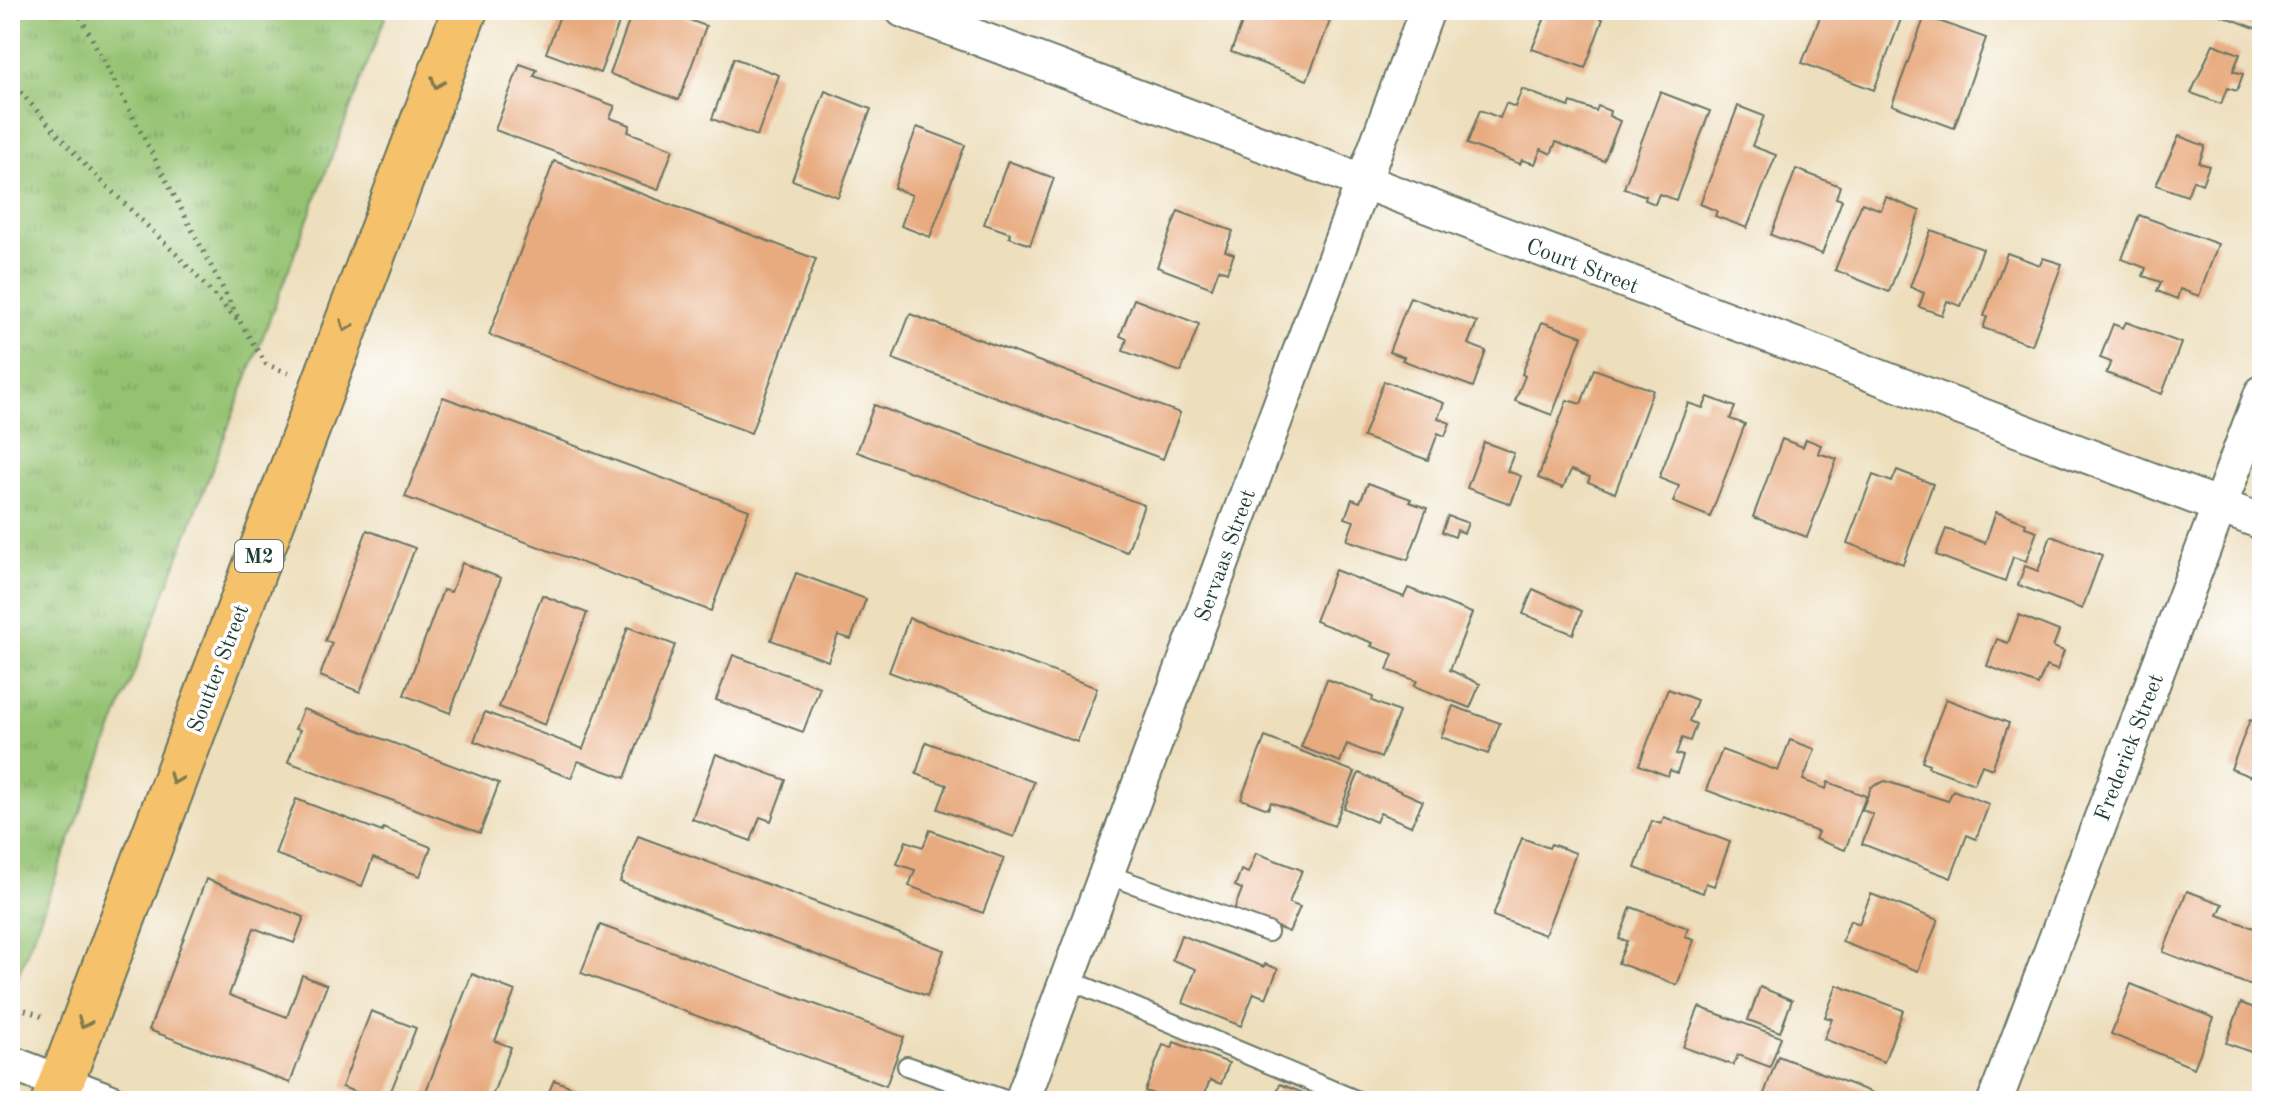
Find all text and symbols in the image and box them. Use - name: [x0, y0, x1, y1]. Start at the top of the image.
- one-way arrow: [430, 75, 447, 89]
- street label: Court Street: [1523, 235, 1642, 298]
- one-way arrow: [339, 318, 356, 332]
- street label: Servaas Street: [1192, 486, 1260, 625]
- road number: M2: [235, 540, 283, 572]
- street label: Soutter Street: [184, 602, 253, 736]
- street label: Frederick Street: [2092, 671, 2168, 825]
- one-way arrow: [168, 771, 185, 785]
- one-way arrow: [77, 1015, 94, 1029]

